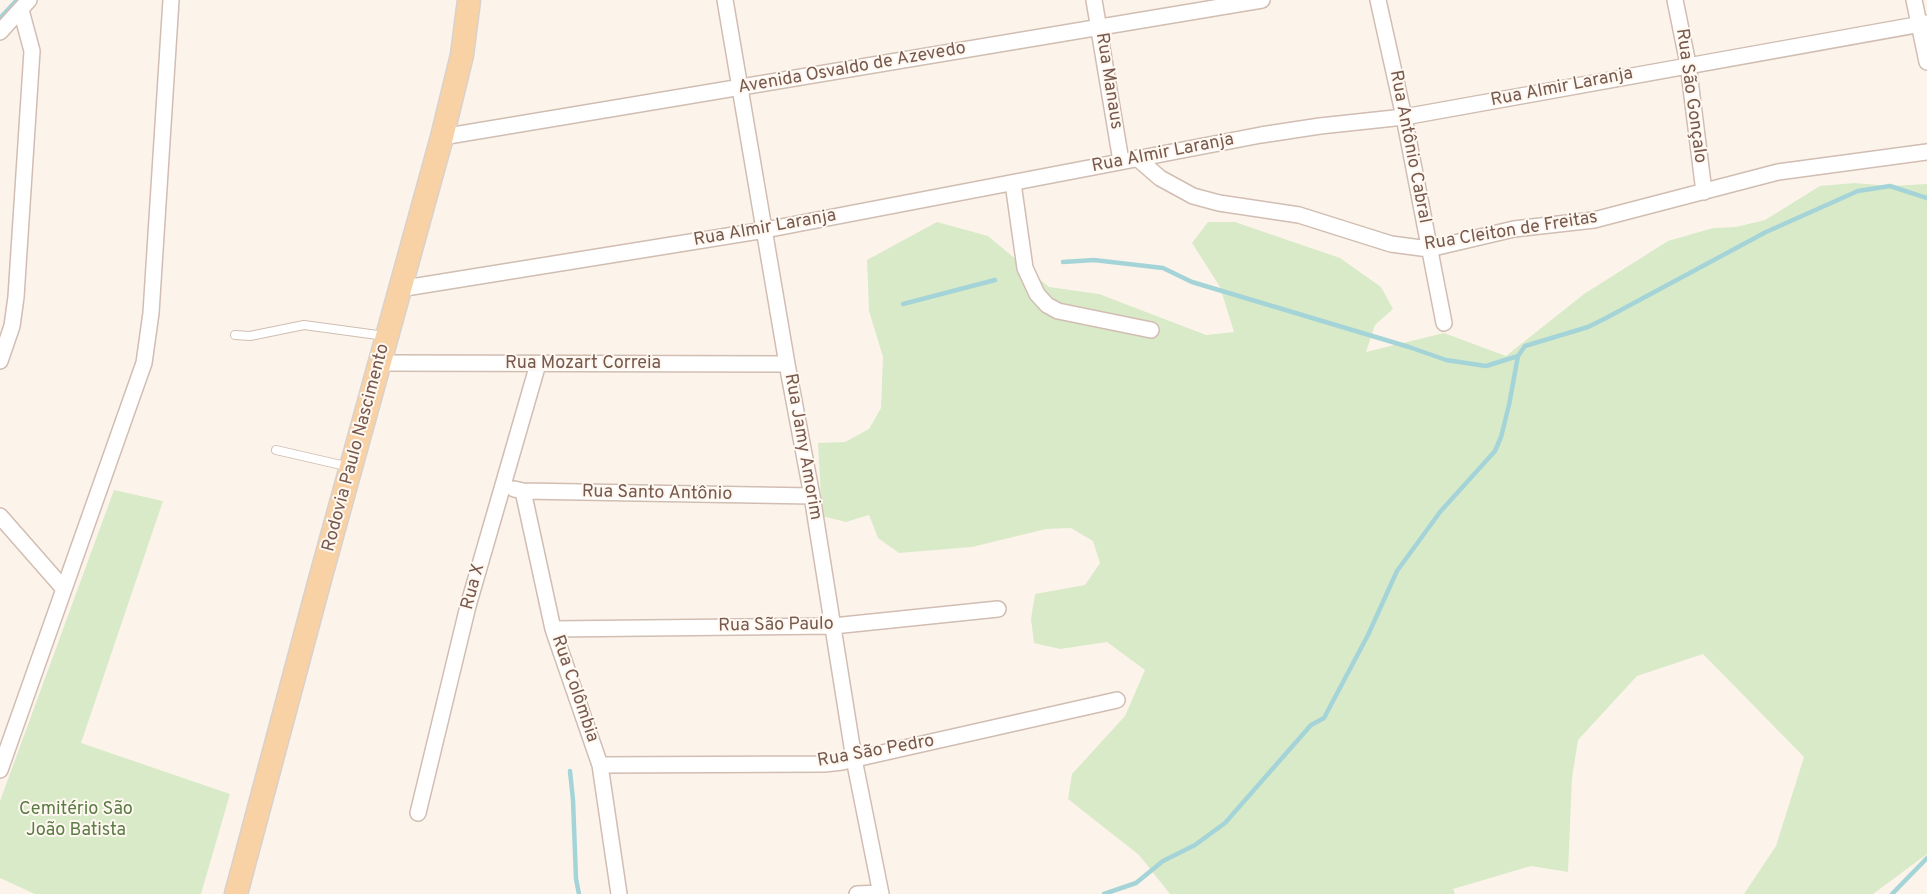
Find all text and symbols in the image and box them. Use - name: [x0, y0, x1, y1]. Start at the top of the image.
- street label: Rua São Gonçalo: [1670, 27, 1710, 165]
- street label: Rua Manaus: [1090, 31, 1126, 131]
- street label: Avenida Osvaldo de Azevedo: [736, 38, 968, 100]
- street label: Rua Almir Laranja: [1489, 64, 1635, 112]
- street label: Rua Antônio Cabral: [1384, 69, 1434, 225]
- street label: Rua Almir Laranja: [1090, 130, 1236, 178]
- street label: Rua Almir Laranja: [692, 206, 838, 252]
- street label: Rua Cleiton de Freitas: [1423, 208, 1599, 256]
- street label: Rodovia Paulo Nascimento: [319, 342, 395, 554]
- street label: Rua Mozart Correia: [505, 353, 661, 375]
- street label: Rua Jamy Amorim: [778, 372, 826, 522]
- street label: Rua Santo Antônio: [582, 482, 732, 506]
- street label: Rua X: [458, 562, 490, 612]
- street label: Rua São Paulo: [718, 614, 834, 638]
- street label: Rua Colômbia: [546, 633, 602, 745]
- street label: Rua São Pedro: [816, 731, 936, 773]
- park label: Cemitério São João Batista: [19, 799, 133, 842]

